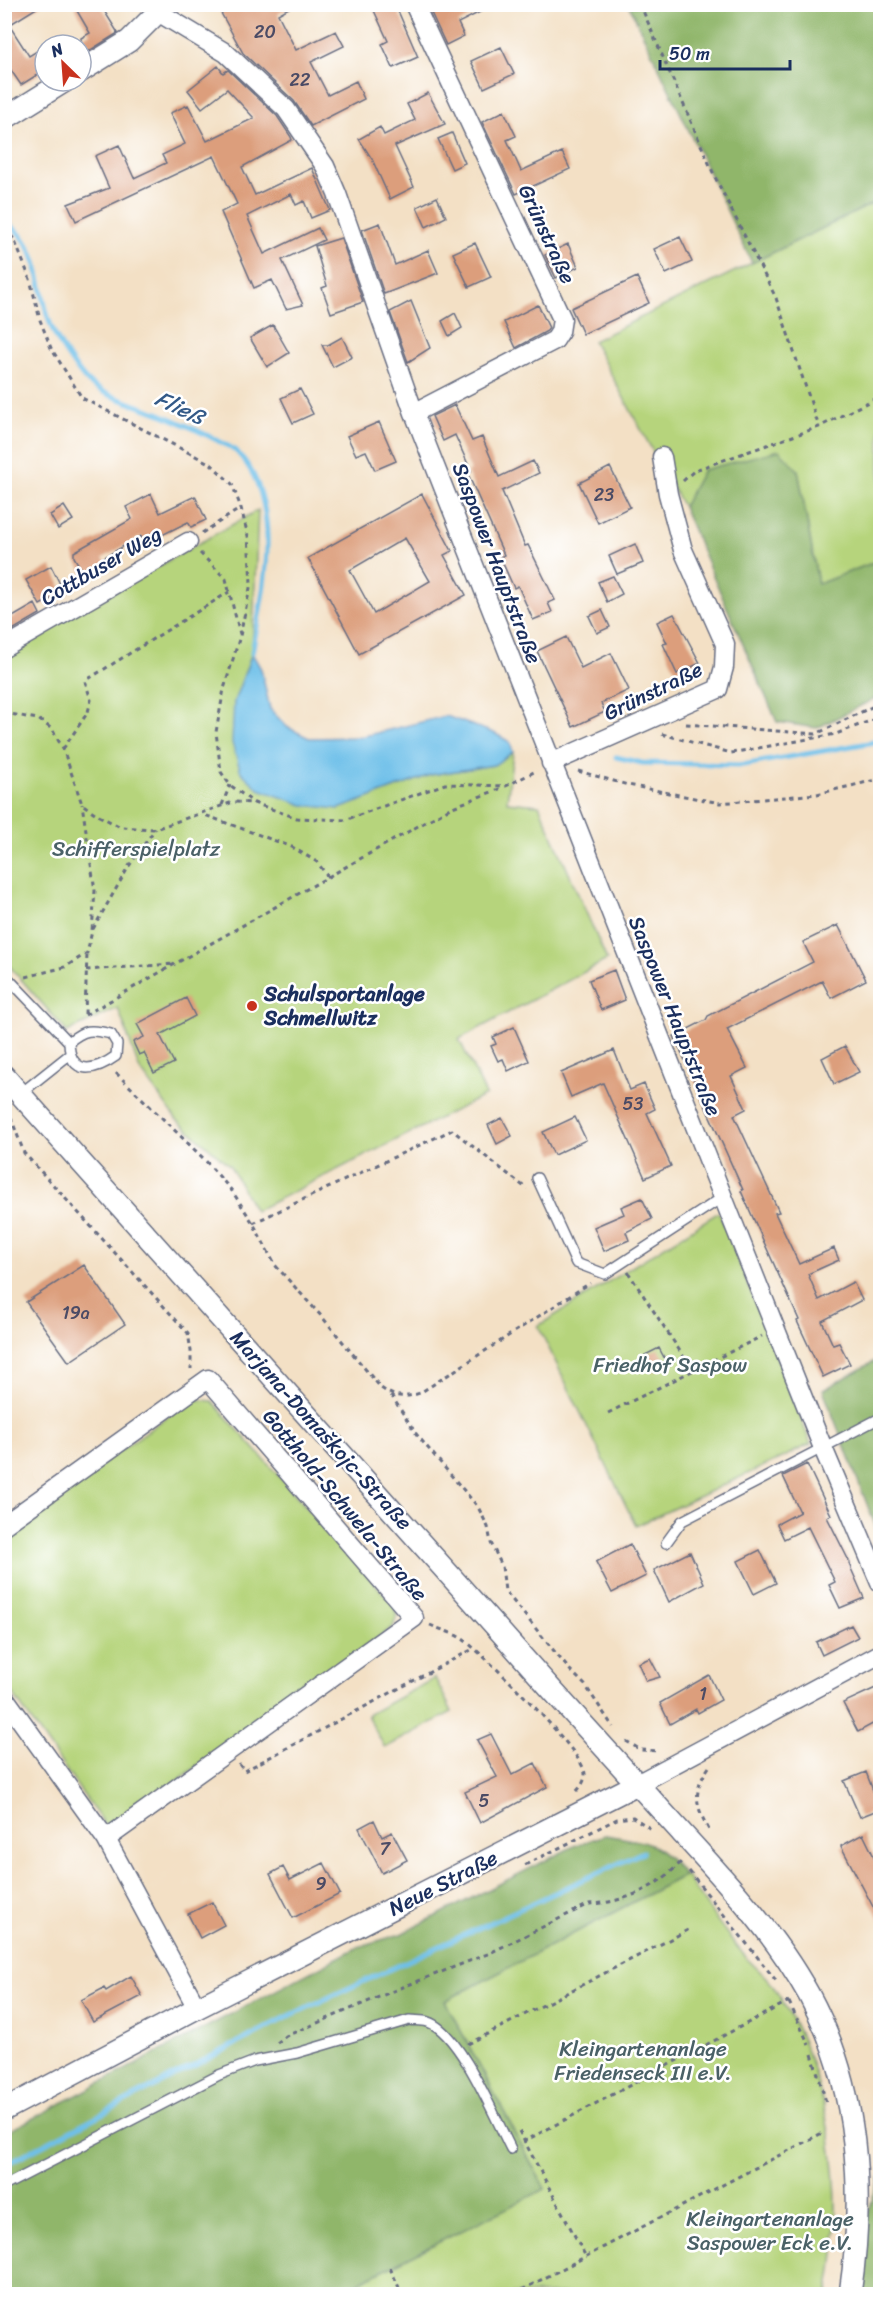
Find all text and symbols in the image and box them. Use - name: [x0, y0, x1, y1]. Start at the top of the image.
- house number: 20: [254, 16, 276, 48]
- north arrow: [33, 33, 93, 93]
- scale bar: [660, 33, 790, 71]
- text: N: [45, 34, 69, 66]
- text: 50 m: [669, 38, 710, 70]
- house number: 22: [290, 64, 310, 96]
- street label: Grünstraße: [507, 178, 587, 290]
- water label: Fließ: [149, 379, 214, 437]
- street label: Saspower Hauptstraße: [441, 457, 553, 670]
- house number: 23: [594, 479, 614, 511]
- street label: Cottbuser Weg: [33, 516, 169, 616]
- street label: Grünstraße: [597, 650, 709, 731]
- park label: Schifferspielplatz: [52, 830, 221, 868]
- street label: Saspower Hauptstraße: [617, 910, 733, 1122]
- place label: Schulsportanlage Schmellwitz: [263, 975, 425, 1037]
- marker: Schulsportanlage Schmellwitz: [245, 999, 259, 1013]
- house number: 53: [623, 1088, 644, 1120]
- house number: 19a: [62, 1297, 90, 1329]
- street label: Marjana-Domaškojc-Straße: [220, 1321, 422, 1539]
- park label: Friedhof Saspow: [593, 1346, 747, 1384]
- street label: Gotthold-Schwela-Straße: [252, 1400, 438, 1610]
- house number: 1: [699, 1678, 707, 1710]
- house number: 5: [479, 1785, 490, 1817]
- house number: 7: [380, 1833, 392, 1865]
- street label: Neue Straße: [381, 1839, 505, 1927]
- house number: 9: [315, 1868, 327, 1900]
- park label: Kleingartenanlage Friedenseck III e.V.: [554, 2030, 732, 2092]
- park label: Kleingartenanlage Saspower Eck e.V.: [686, 2200, 854, 2262]

